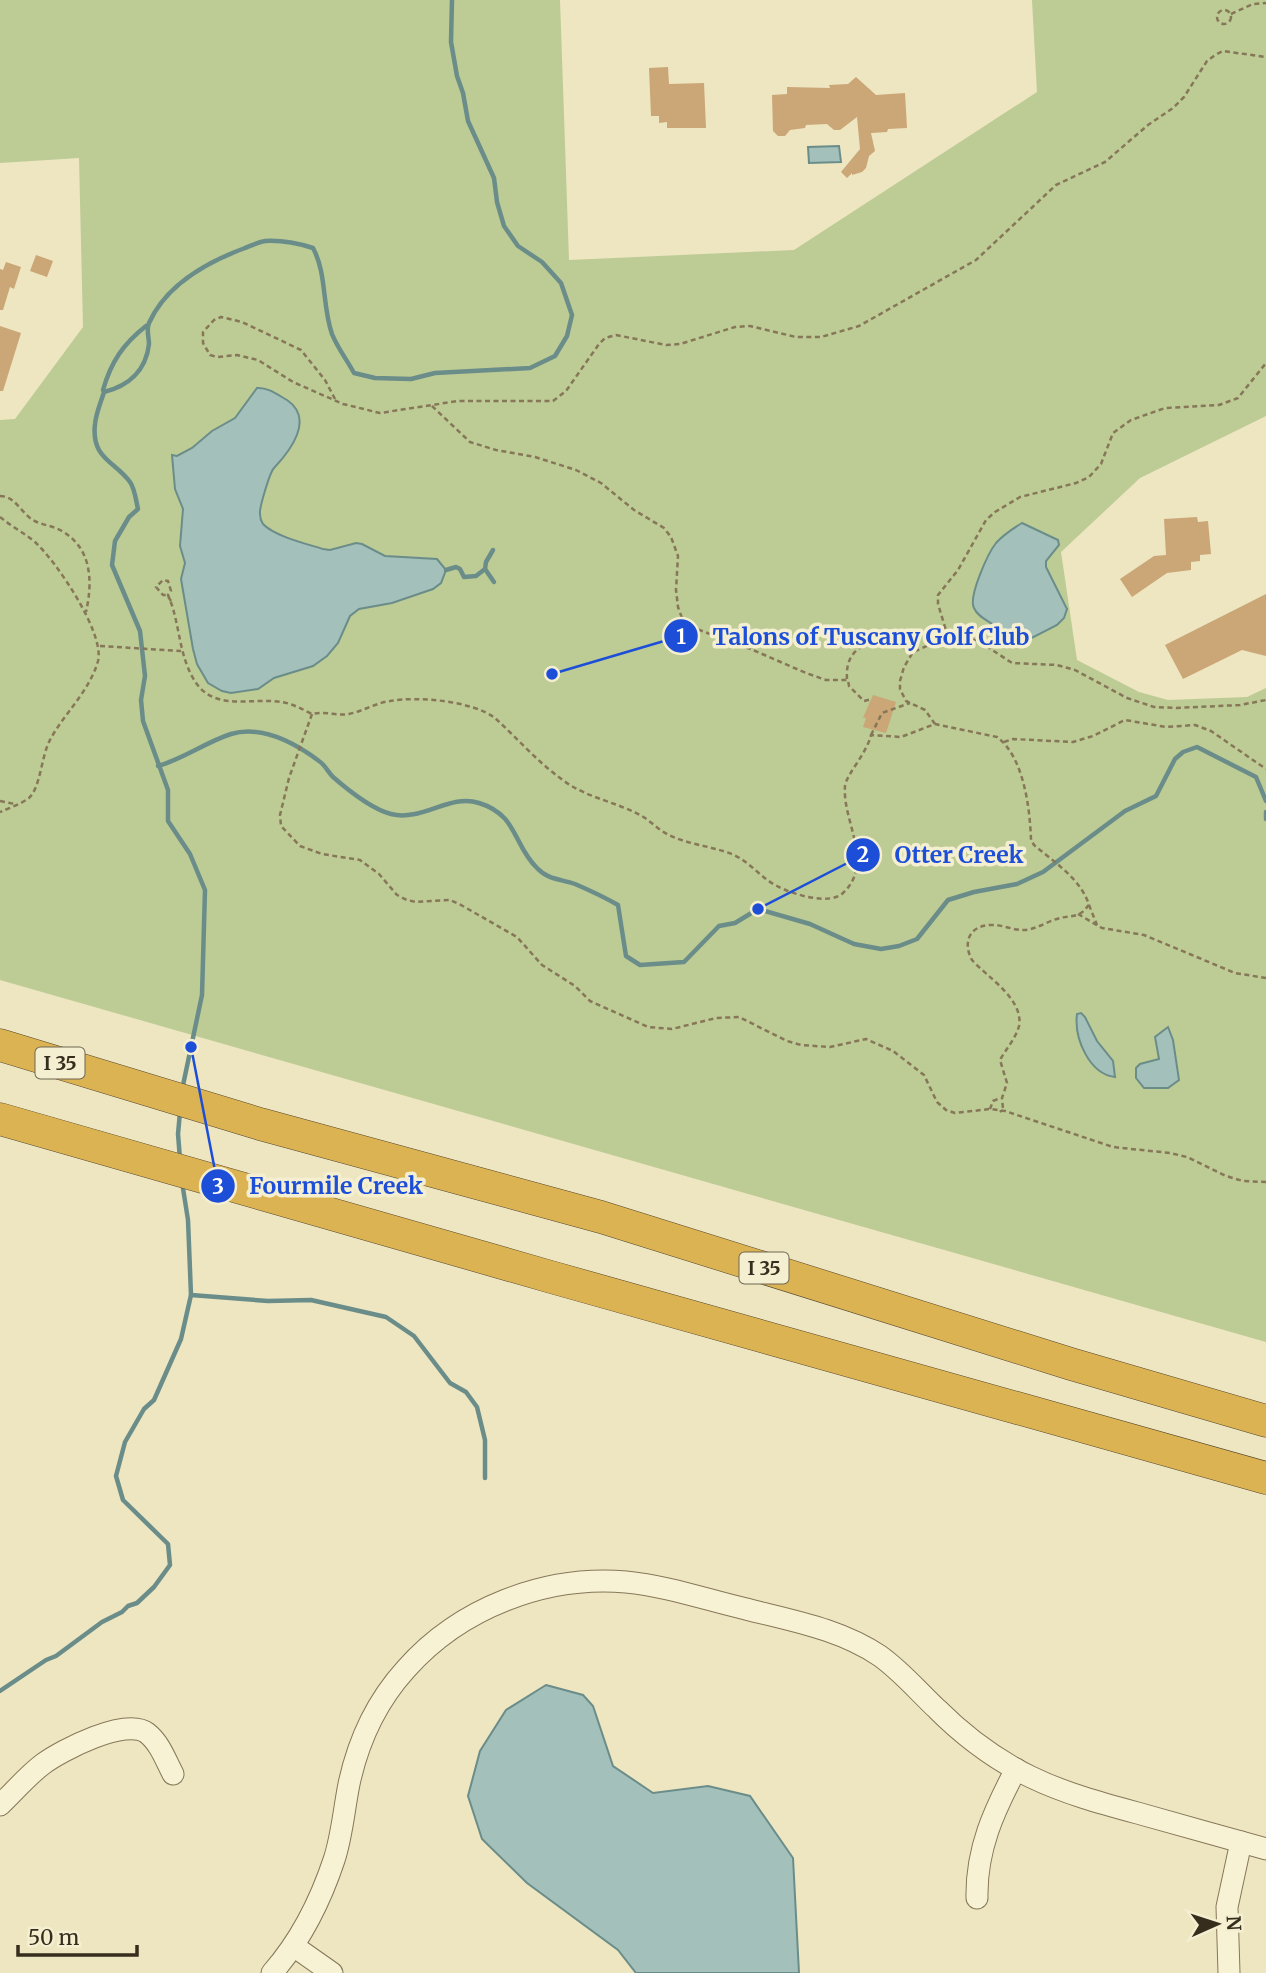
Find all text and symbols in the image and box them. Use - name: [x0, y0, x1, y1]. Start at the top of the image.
- callout: Talons of Tuscany Golf Club: [664, 614, 1044, 658]
- text: Talons of Tuscany Golf Club: [712, 622, 1030, 651]
- text: 1: [676, 623, 686, 650]
- callout: Otter Creek: [846, 833, 1037, 877]
- text: Otter Creek: [895, 840, 1024, 869]
- text: 2: [857, 841, 869, 868]
- road number: I 35: [36, 1048, 84, 1078]
- callout: Fourmile Creek: [200, 1164, 437, 1208]
- text: Fourmile Creek: [249, 1171, 423, 1200]
- text: 3: [212, 1173, 224, 1200]
- road number: I 35: [740, 1252, 788, 1284]
- north arrow: [1182, 1889, 1252, 1959]
- scale bar: [18, 1913, 136, 1957]
- text: N: [1222, 1915, 1246, 1931]
- text: 50 m: [28, 1924, 79, 1951]

